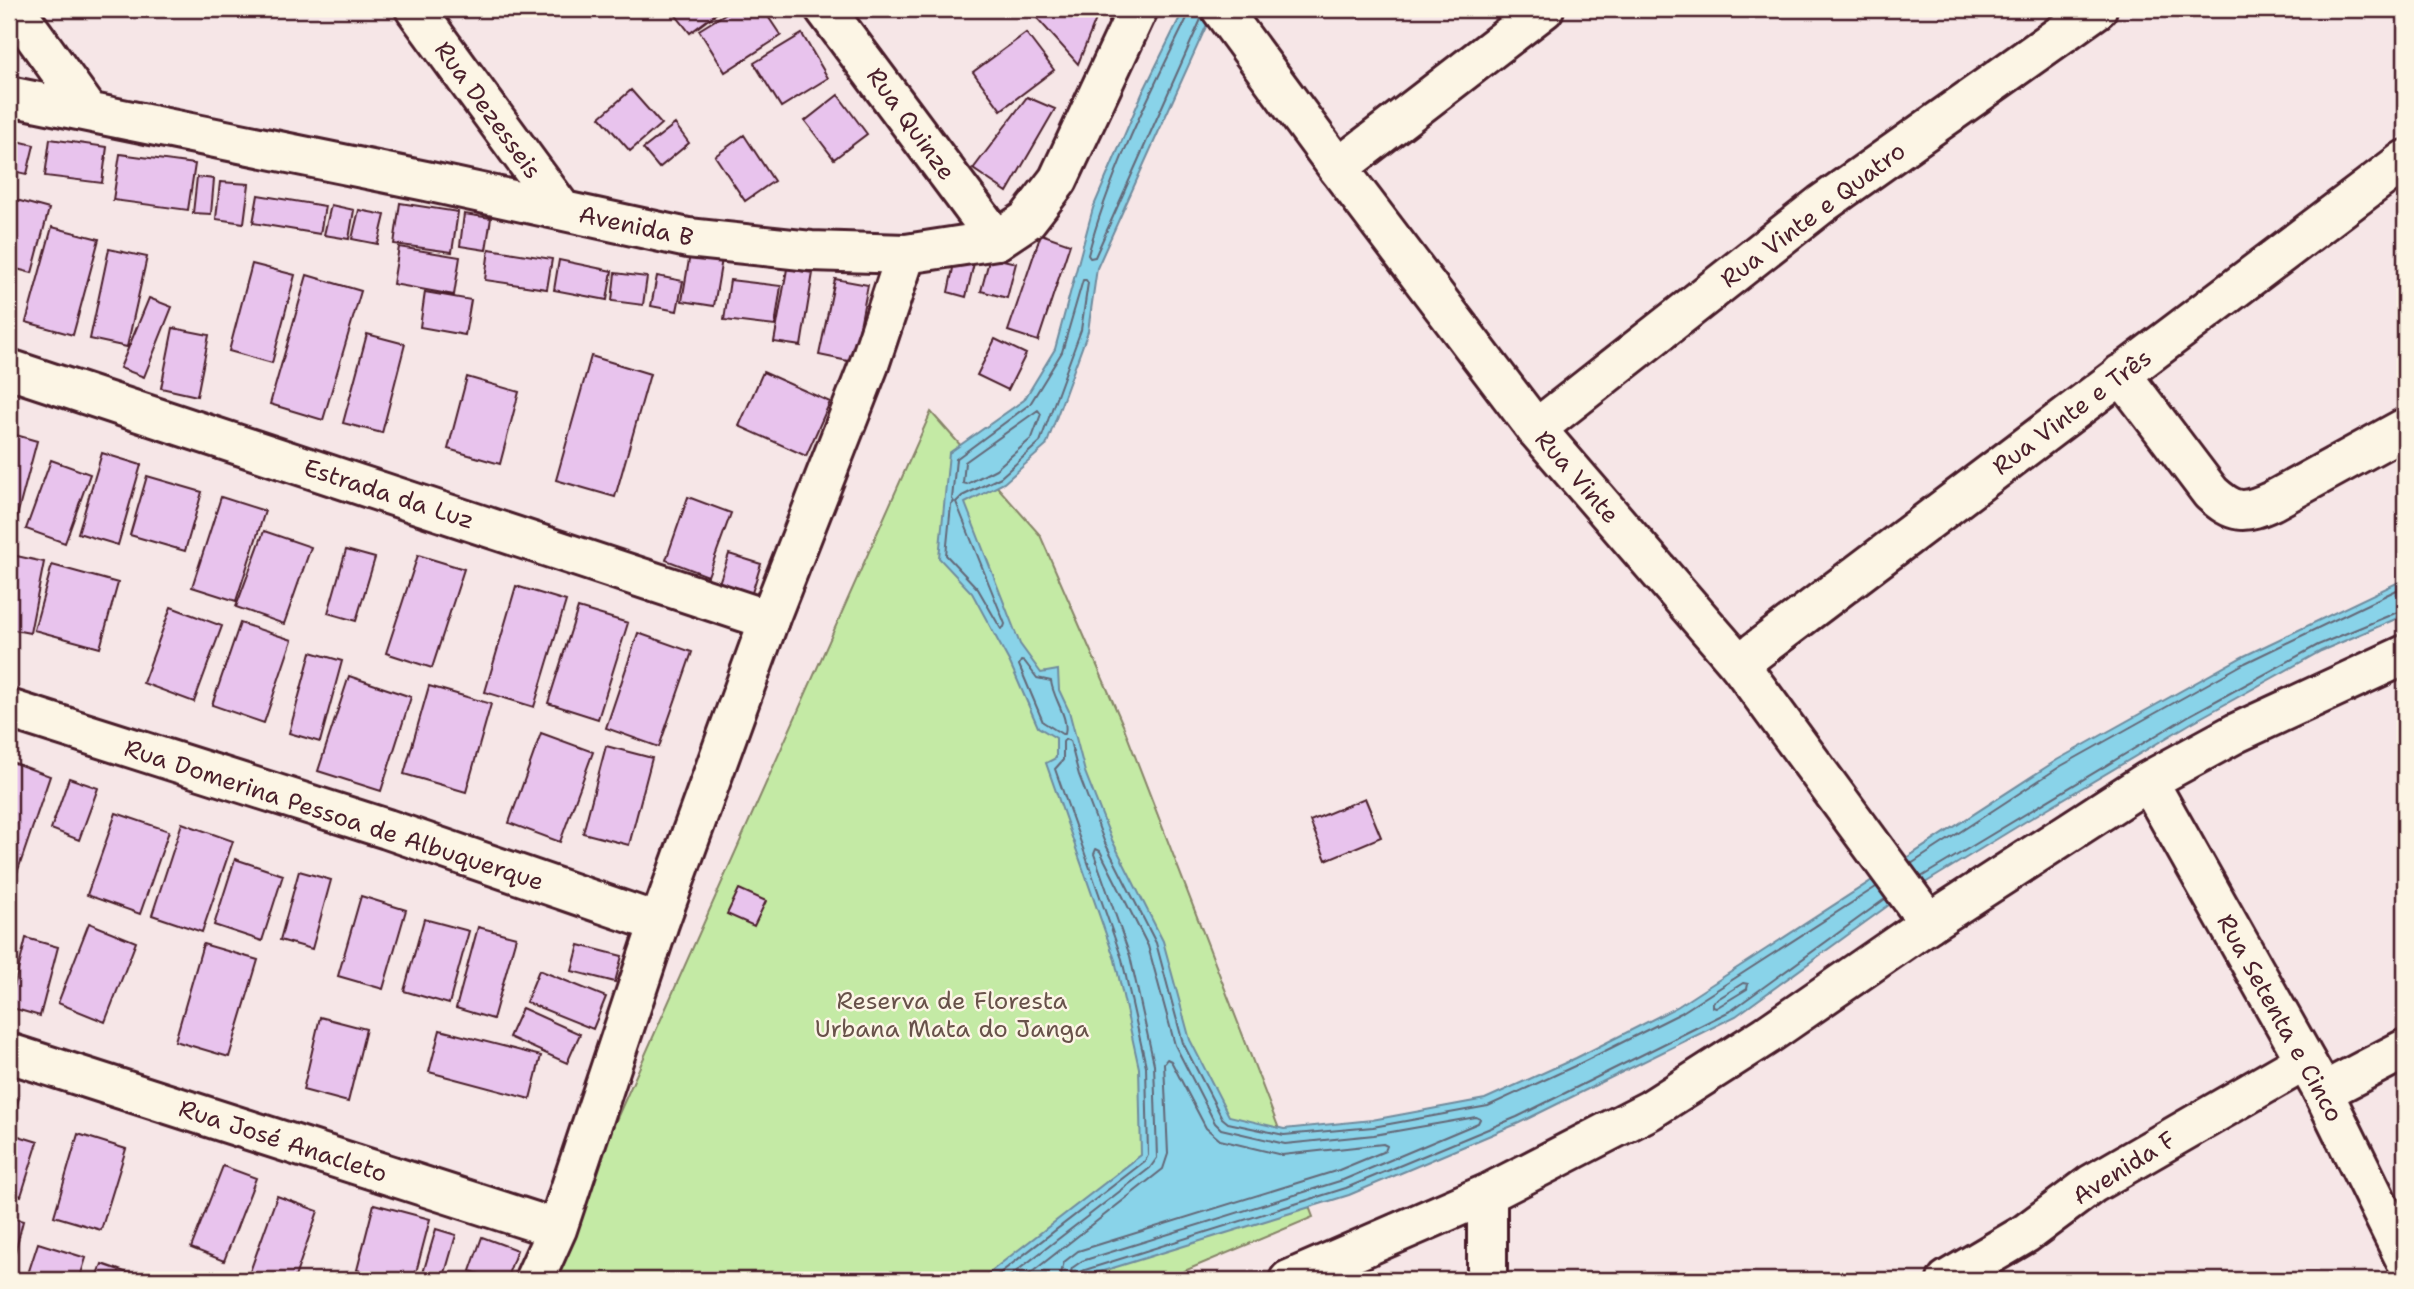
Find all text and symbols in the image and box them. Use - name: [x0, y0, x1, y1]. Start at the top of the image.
- street label: Rua Dezesseis: [427, 35, 549, 185]
- street label: Rua Quinze: [859, 61, 963, 187]
- street label: Rua Vinte e Quatro: [1714, 135, 1912, 295]
- street label: Avenida B: [576, 198, 696, 254]
- street label: Rua Vinte e Três: [1986, 342, 2158, 482]
- street label: Rua Vinte: [1528, 424, 1626, 530]
- street label: Estrada da Luz: [300, 451, 478, 537]
- street label: Rua Domerina Pessoa de Albuquerque: [120, 732, 548, 898]
- street label: Rua Setenta e Cinco: [2209, 908, 2351, 1128]
- park label: Reserva de Floresta Urbana Mata do Janga: [815, 985, 1089, 1045]
- street label: Rua José Anacleto: [175, 1092, 391, 1190]
- street label: Avenida F: [2066, 1124, 2182, 1212]

